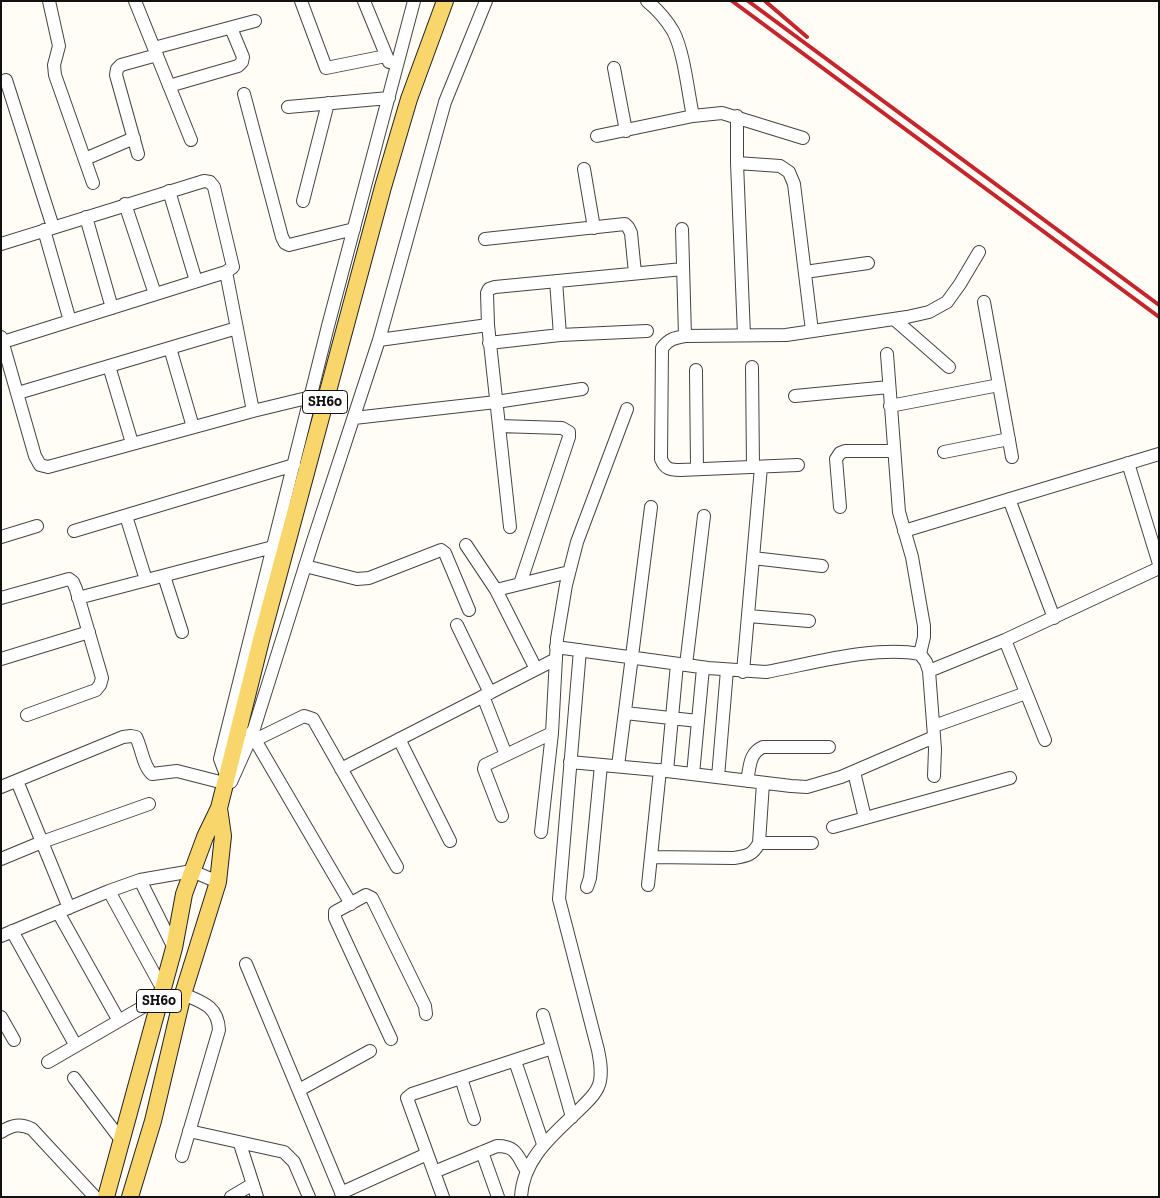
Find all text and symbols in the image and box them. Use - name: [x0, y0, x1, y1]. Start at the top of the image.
- road number: SH60: [302, 391, 348, 414]
- road number: SH60: [136, 989, 182, 1012]

